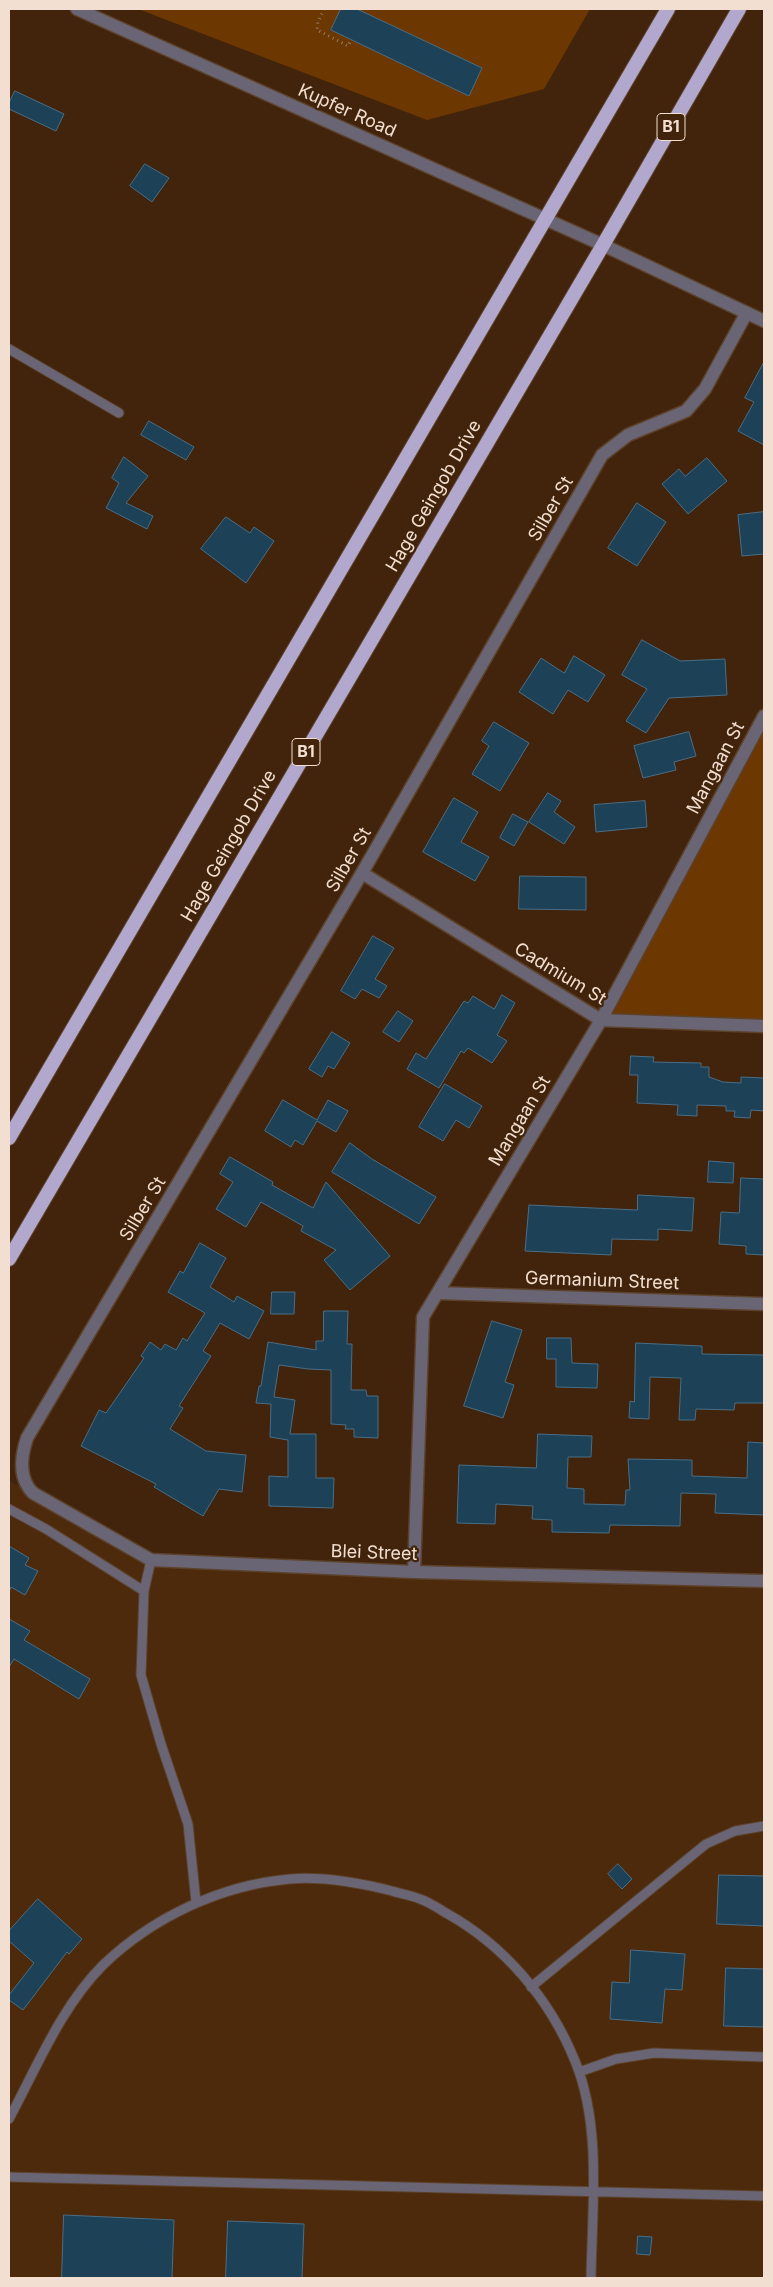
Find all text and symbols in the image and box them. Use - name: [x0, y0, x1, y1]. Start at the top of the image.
- street label: Kupfer Road: [295, 80, 399, 142]
- road number: B1: [657, 114, 685, 140]
- street label: Hage Geingob Drive: [382, 416, 486, 576]
- street label: Silber St: [524, 473, 578, 545]
- street label: Mangaan St: [683, 718, 749, 818]
- road number: B1: [292, 739, 320, 766]
- street label: Hage Geingob Drive: [177, 766, 281, 926]
- street label: Silber St: [322, 824, 376, 896]
- street label: Cadmium St: [510, 938, 610, 1010]
- street label: Mangaan St: [485, 1072, 555, 1170]
- street label: Silber St: [115, 1173, 171, 1245]
- street label: Germanium Street: [525, 1268, 679, 1294]
- street label: Blei Street: [330, 1541, 418, 1565]

